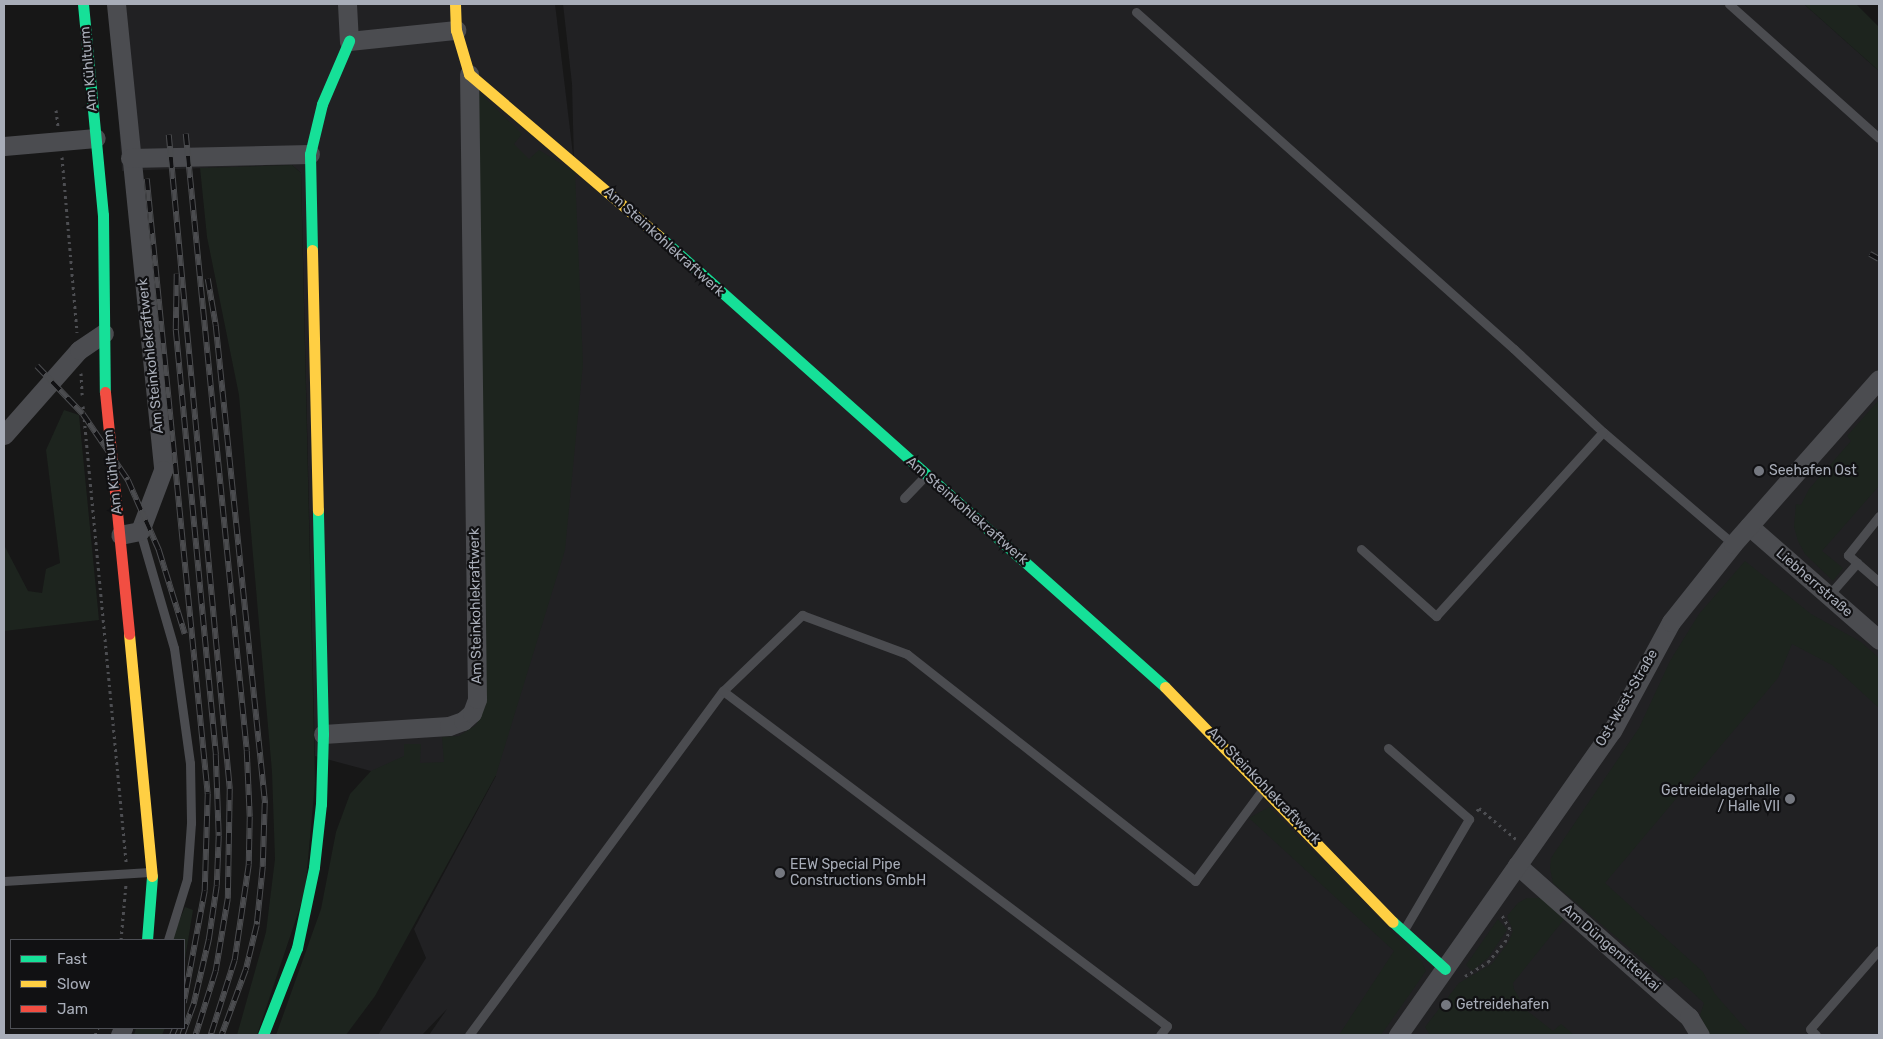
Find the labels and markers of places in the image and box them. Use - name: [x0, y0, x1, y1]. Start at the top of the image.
- place label: Seehafen Ost: [1769, 463, 1857, 479]
- marker: Seehafen Ost: [1753, 465, 1765, 477]
- place label: Getreidelagerhalle / Halle VII: [1661, 783, 1780, 816]
- marker: Getreidelagerhalle / Halle VII: [1784, 793, 1796, 805]
- place label: EEW Special Pipe Constructions GmbH: [790, 857, 926, 890]
- marker: EEW Special Pipe Constructions GmbH: [774, 867, 786, 879]
- place label: Getreidehafen: [1456, 997, 1549, 1013]
- marker: Getreidehafen: [1440, 999, 1452, 1011]

